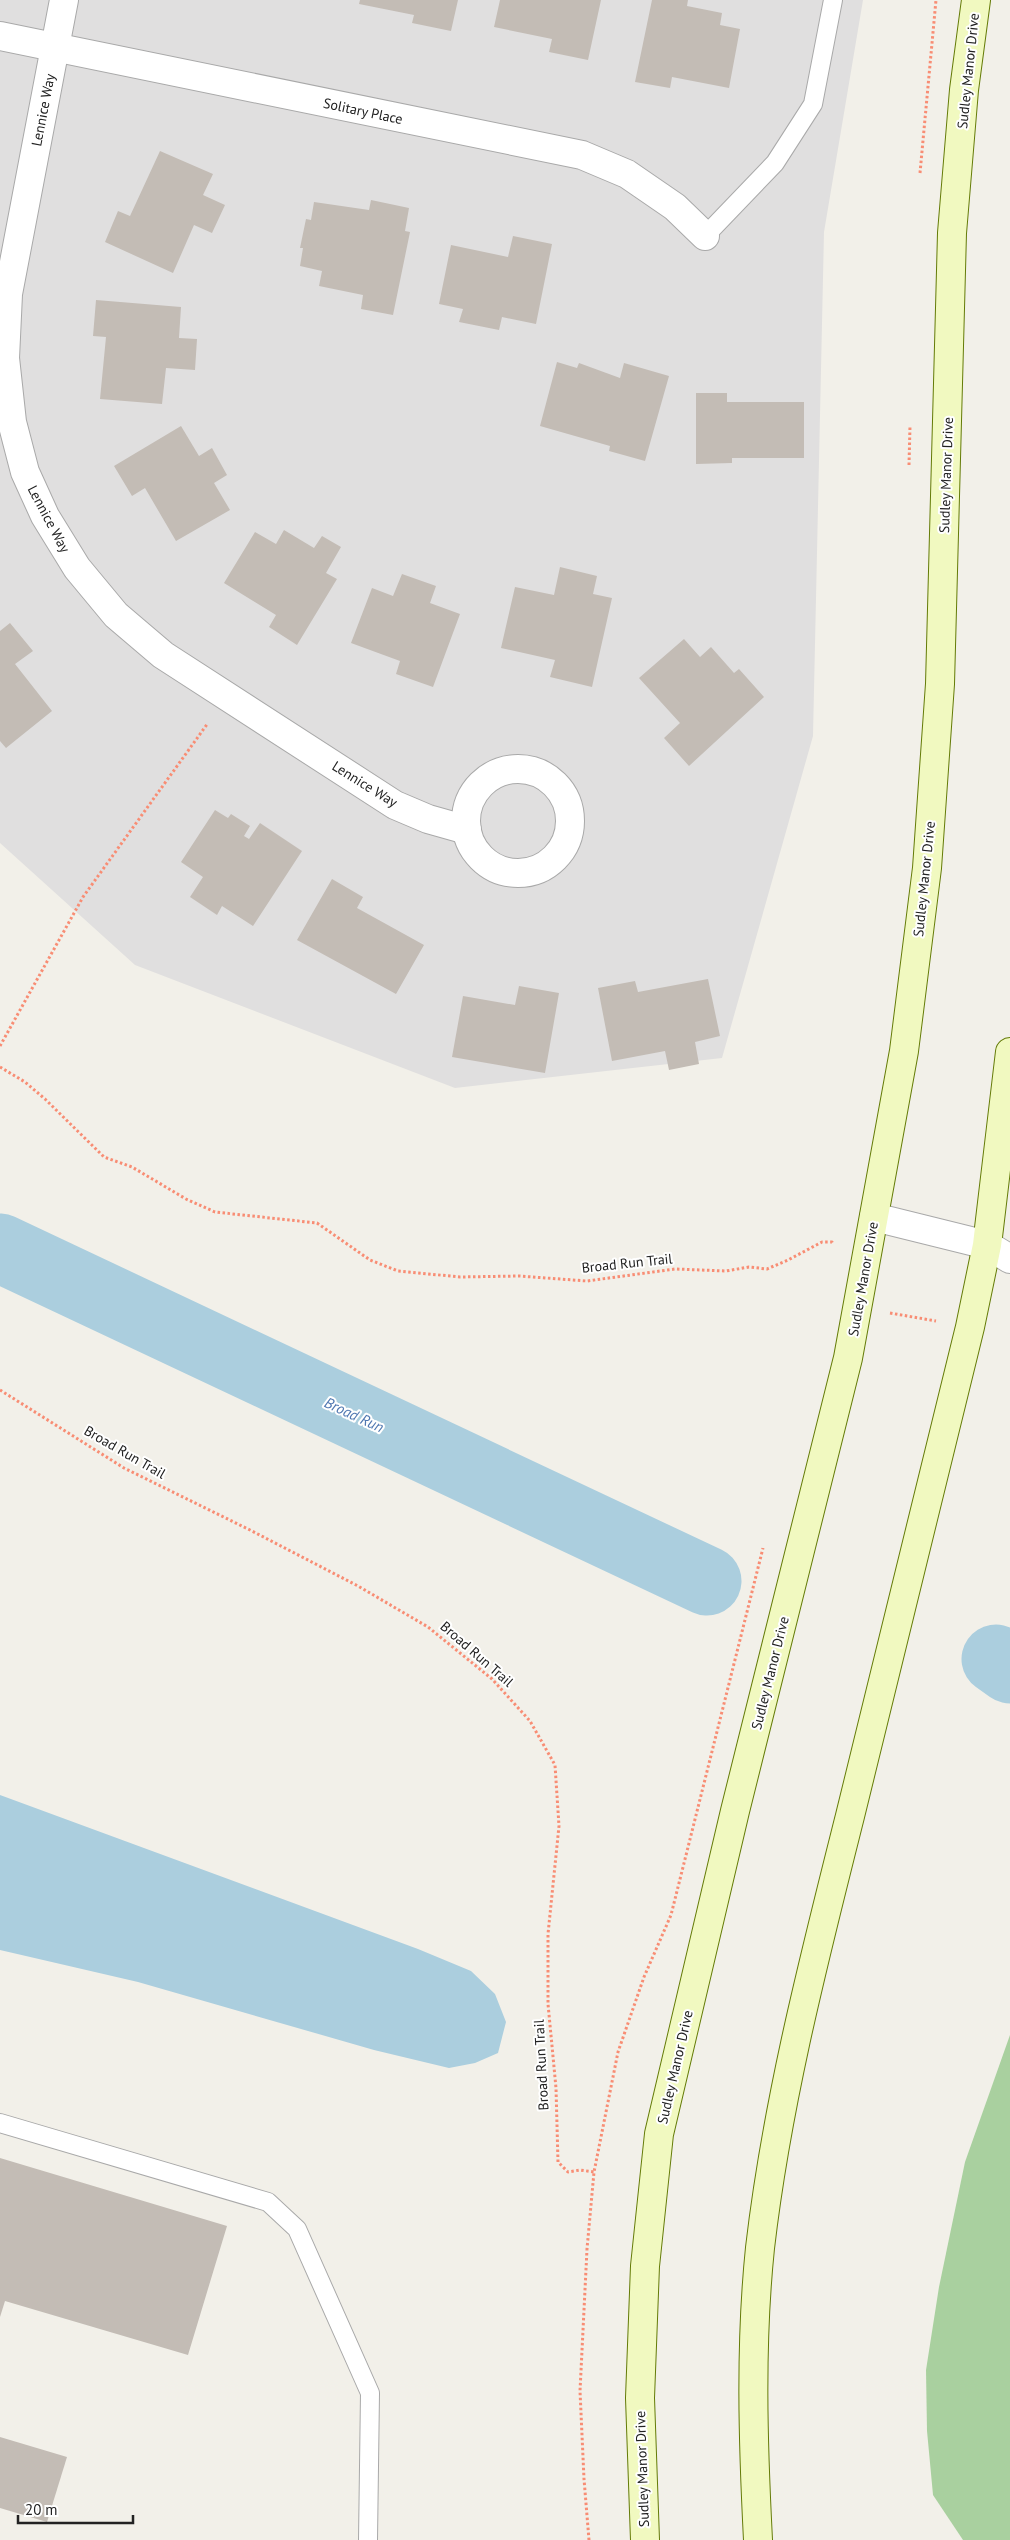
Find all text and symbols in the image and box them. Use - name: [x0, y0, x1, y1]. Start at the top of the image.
- street label: Sudley Manor Drive: [953, 12, 983, 130]
- street label: Lennice Way: [27, 72, 59, 148]
- street label: Solitary Place: [322, 94, 404, 128]
- street label: Sudley Manor Drive: [935, 417, 957, 533]
- street label: Lennice Way: [24, 482, 74, 556]
- street label: Lennice Way: [329, 757, 401, 811]
- street label: Sudley Manor Drive: [909, 820, 939, 938]
- street label: Sudley Manor Drive: [844, 1220, 882, 1338]
- street label: Broad Run Trail: [581, 1249, 673, 1277]
- water label: Broad Run: [321, 1393, 387, 1437]
- street label: Broad Run Trail: [81, 1421, 169, 1483]
- street label: Sudley Manor Drive: [747, 1614, 793, 1732]
- street label: Broad Run Trail: [437, 1617, 517, 1691]
- street label: Sudley Manor Drive: [653, 2008, 697, 2126]
- street label: Broad Run Trail: [530, 2019, 552, 2111]
- street label: Sudley Manor Drive: [631, 2411, 653, 2527]
- scale bar: [18, 2492, 132, 2524]
- text: 20 m: [25, 2500, 58, 2519]

